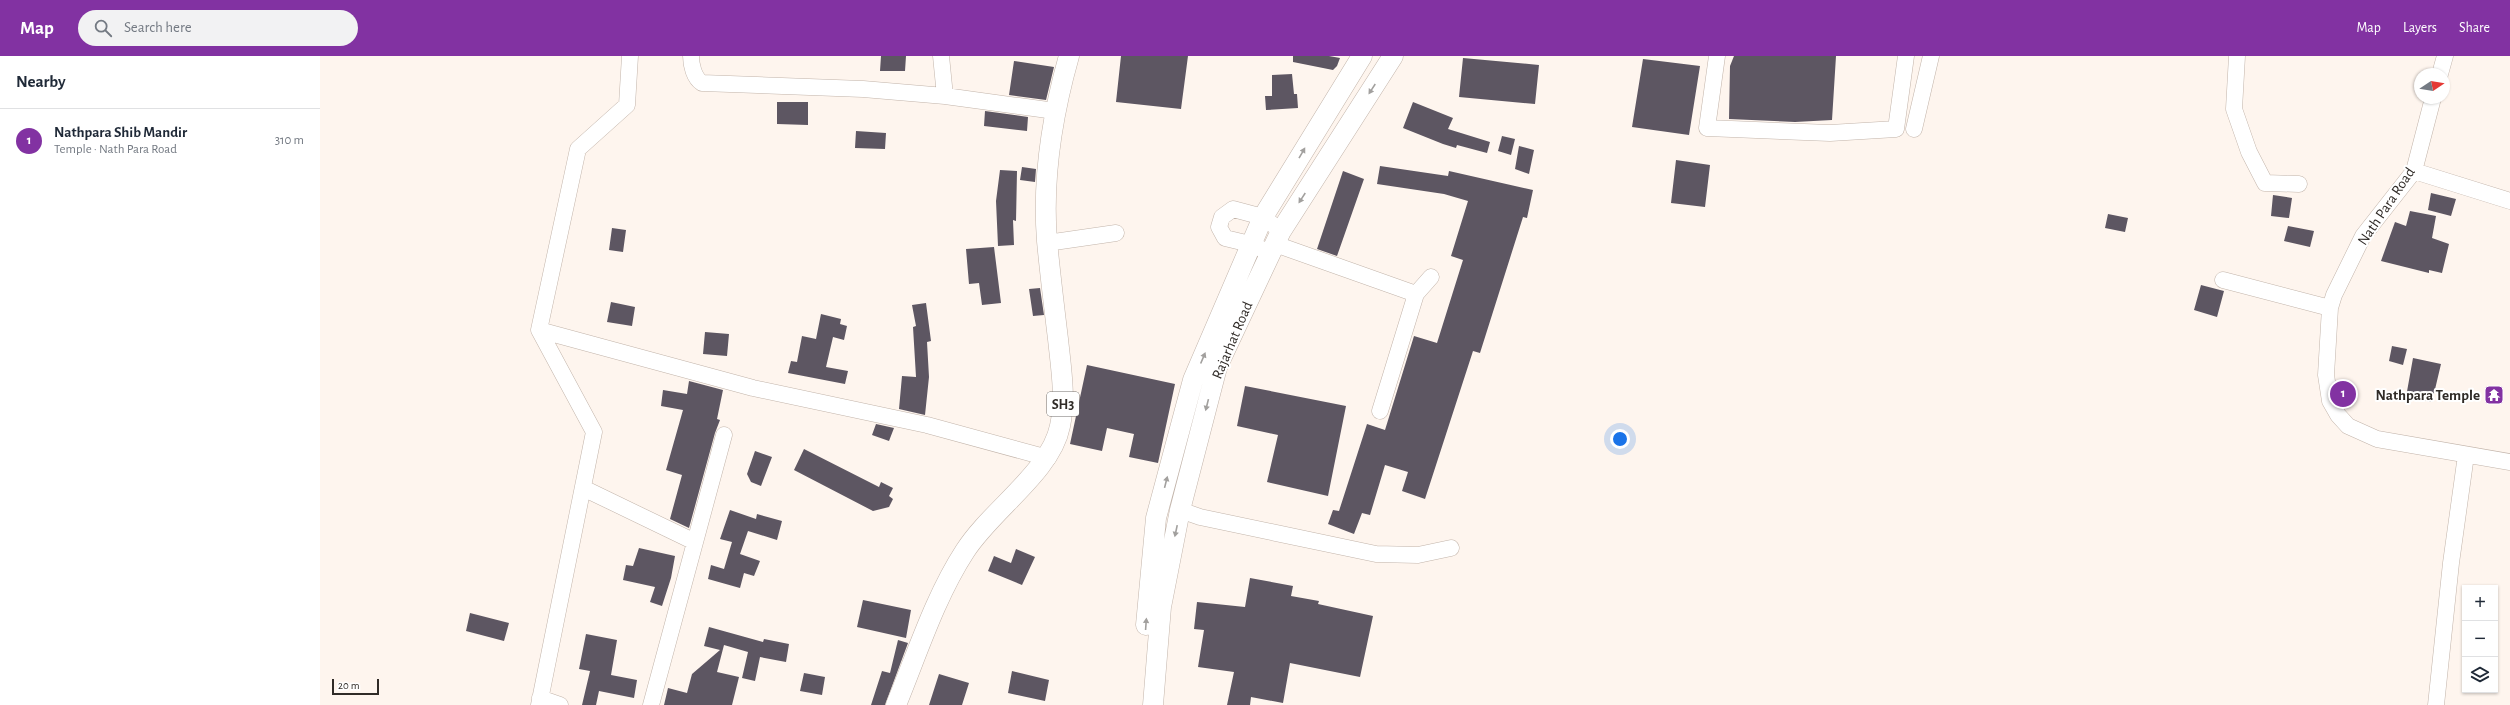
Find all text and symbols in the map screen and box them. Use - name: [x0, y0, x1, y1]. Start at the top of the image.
- search box: [78, 10, 358, 46]
- icon: search: [92, 17, 114, 39]
- text: Map: [20, 19, 54, 38]
- text: Search here: [124, 20, 192, 35]
- text: Map: [2356, 21, 2381, 35]
- text: Layers: [2403, 21, 2437, 35]
- text: Share: [2459, 21, 2490, 35]
- north arrow: [2414, 68, 2450, 104]
- text: Nearby: [16, 73, 66, 90]
- one-way arrow: [1368, 84, 1376, 94]
- text: Nathpara Shib Mandir: [54, 125, 187, 140]
- text: 1: [27, 134, 31, 147]
- text: 310 m: [275, 134, 304, 147]
- text: Temple · Nath Para Road: [54, 143, 177, 156]
- one-way arrow: [1298, 147, 1305, 159]
- street label: Nath Para Road: [2355, 165, 2418, 248]
- one-way arrow: [1298, 193, 1306, 203]
- street label: Rajarhat Road: [1209, 299, 1256, 381]
- one-way arrow: [1200, 351, 1206, 363]
- pin: 1: [2330, 379, 2356, 409]
- temple icon: Nathpara Temple: [2483, 384, 2505, 406]
- place label: Nathpara Temple: [2376, 388, 2480, 403]
- road number: SH3: [1047, 392, 1079, 416]
- one-way arrow: [1204, 399, 1210, 411]
- your location: [1610, 429, 1630, 449]
- one-way arrow: [1163, 476, 1169, 488]
- one-way arrow: [1173, 525, 1179, 537]
- map controls: [2462, 585, 2498, 693]
- button: +: [2462, 585, 2498, 621]
- one-way arrow: [1143, 618, 1149, 630]
- button: −: [2462, 621, 2498, 657]
- button: layers: [2462, 657, 2498, 693]
- scale bar: [332, 677, 379, 696]
- text: 20 m: [338, 680, 359, 691]

